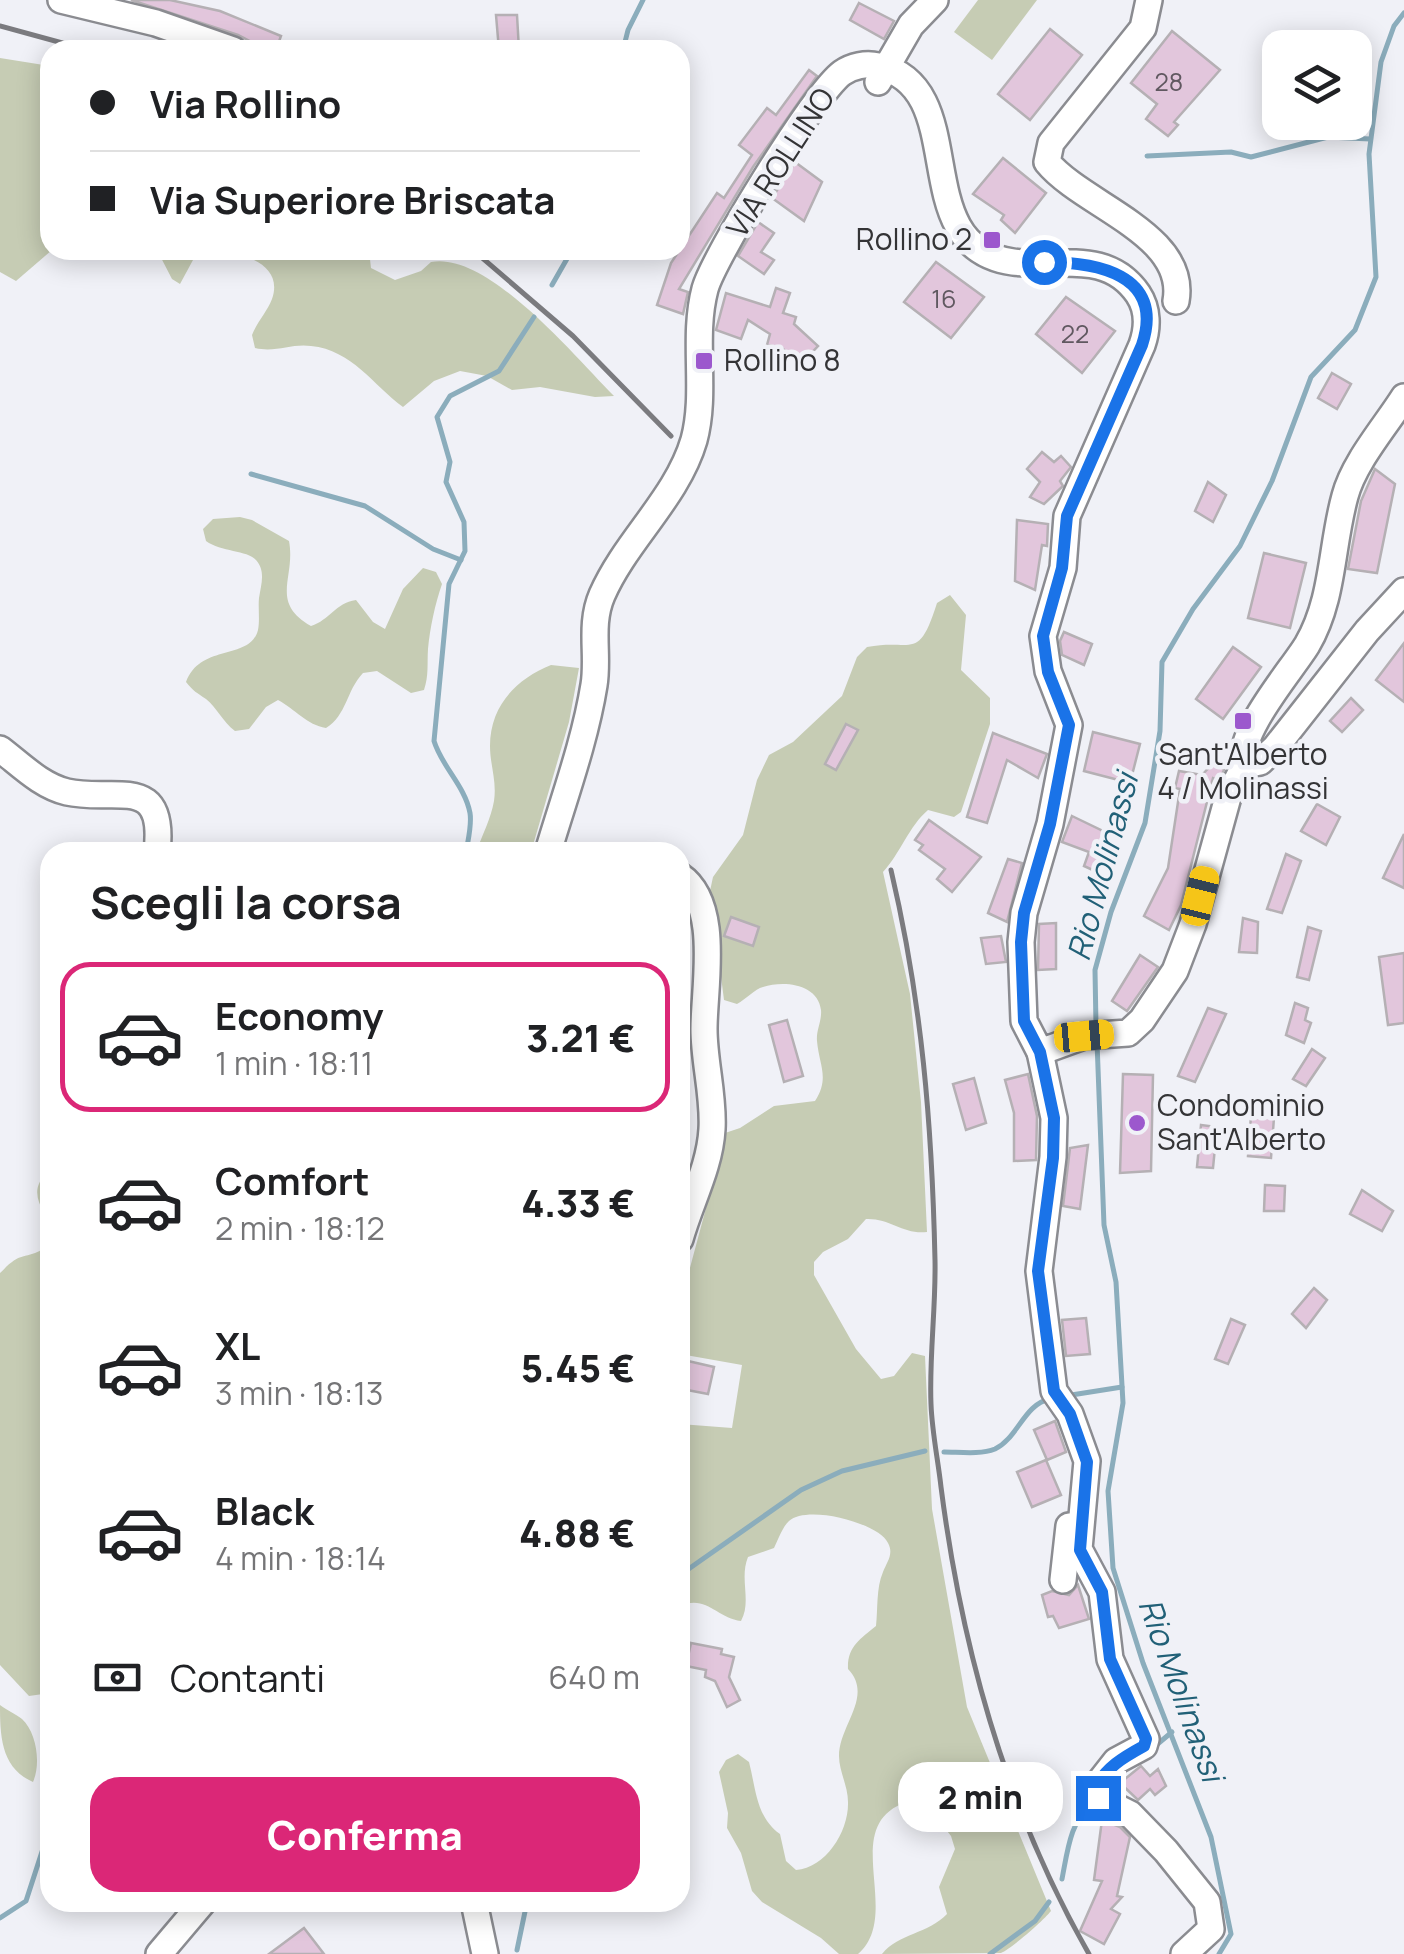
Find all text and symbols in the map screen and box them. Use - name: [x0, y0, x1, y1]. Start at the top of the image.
- map controls: [1262, 30, 1372, 140]
- button: layers: [1262, 30, 1372, 140]
- house number: 28: [1155, 64, 1183, 99]
- text: Via Rollino: [150, 77, 341, 129]
- street label: VIA ROLLINO: [716, 79, 843, 245]
- text: Via Superiore Briscata: [150, 173, 556, 225]
- place label: Rollino 2: [856, 218, 972, 259]
- marker: Rollino 2: [981, 229, 1003, 251]
- route start: [1022, 240, 1067, 285]
- house number: 16: [931, 281, 957, 316]
- house number: 22: [1061, 316, 1089, 351]
- place label: Rollino 8: [724, 339, 841, 380]
- marker: Rollino 8: [693, 350, 715, 372]
- marker: Sant'Alberto 4 / Molinassi: [1232, 710, 1254, 732]
- place label: Sant'Alberto 4 / Molinassi: [1157, 733, 1329, 808]
- water label: Rio Molinassi: [1056, 765, 1149, 965]
- car: [1178, 863, 1222, 929]
- text: Scegli la corsa: [90, 871, 402, 933]
- text: Economy: [215, 989, 384, 1041]
- icon: car: [95, 992, 185, 1082]
- text: 3.21 €: [526, 1011, 635, 1063]
- car: [1053, 1018, 1115, 1054]
- text: 1 min · 18:11: [215, 1041, 373, 1085]
- place label: Condominio Sant'Alberto: [1157, 1084, 1326, 1159]
- marker: Condominio Sant'Alberto: [1126, 1112, 1148, 1134]
- text: Comfort: [215, 1154, 369, 1206]
- icon: car: [95, 1157, 185, 1247]
- text: 4.33 €: [521, 1176, 635, 1228]
- text: 2 min · 18:12: [215, 1206, 385, 1250]
- text: XL: [215, 1319, 260, 1371]
- icon: car: [95, 1322, 185, 1412]
- text: 5.45 €: [521, 1341, 635, 1393]
- text: 3 min · 18:13: [215, 1371, 384, 1415]
- text: Black: [215, 1484, 314, 1536]
- icon: car: [95, 1487, 185, 1577]
- text: 4.88 €: [519, 1506, 635, 1558]
- text: 4 min · 18:14: [215, 1536, 386, 1580]
- water label: Rio Molinassi: [1128, 1592, 1237, 1791]
- icon: cash: [90, 1650, 145, 1705]
- text: Contanti: [170, 1651, 325, 1703]
- text: 640 m: [548, 1655, 640, 1699]
- callout: 2 min: [898, 1763, 1063, 1833]
- text: 2 min: [938, 1775, 1023, 1819]
- route end: [1076, 1776, 1121, 1821]
- button: Conferma: [90, 1777, 640, 1892]

